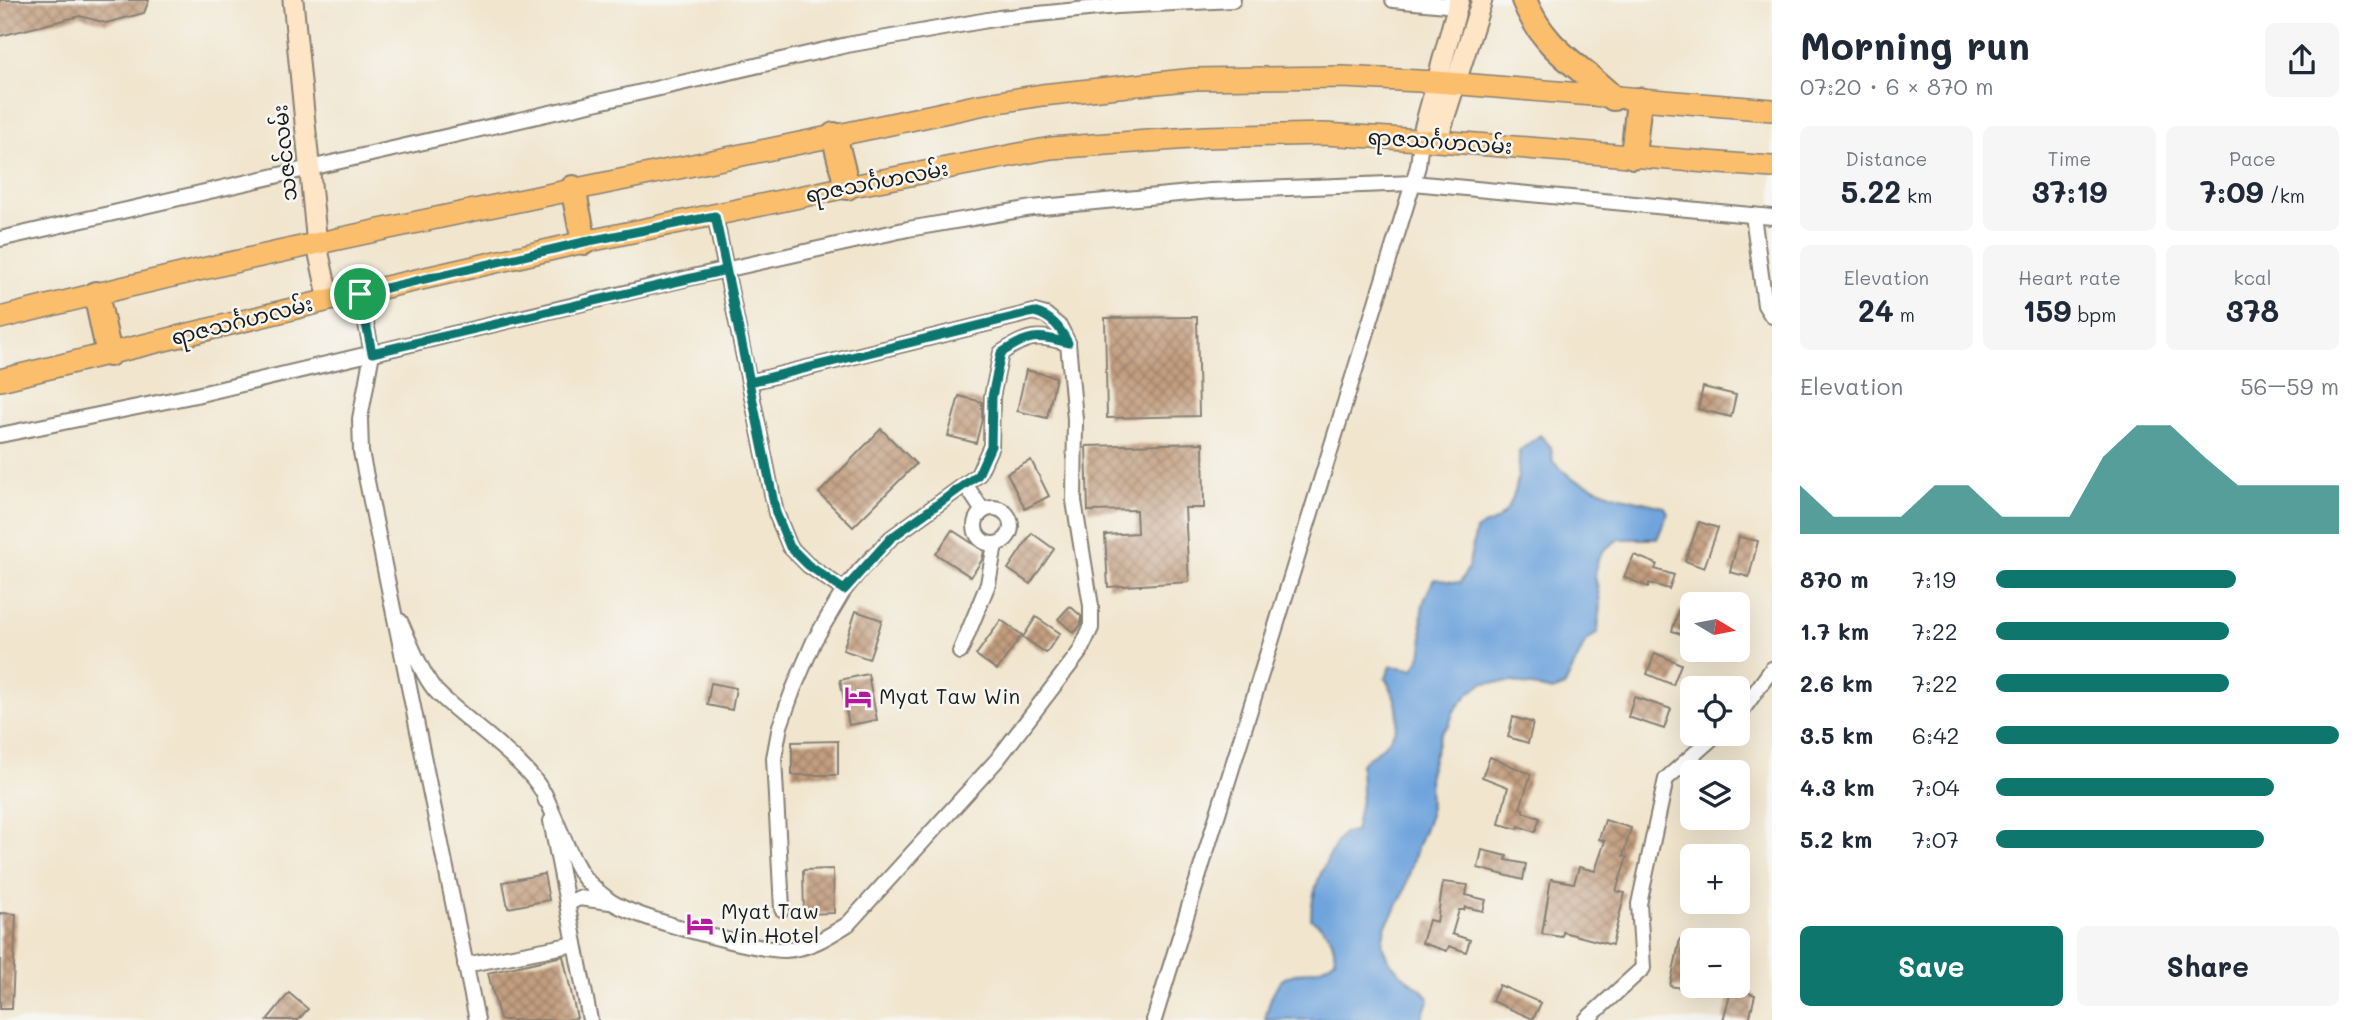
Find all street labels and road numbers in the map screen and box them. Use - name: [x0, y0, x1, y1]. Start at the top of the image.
- street label: သဇင်လမ်း: [264, 104, 302, 203]
- street label: ရာဇသင်္ဂဟလမ်း: [1367, 121, 1513, 164]
- street label: ရာဇသင်္ဂဟလမ်း: [803, 152, 951, 213]
- street label: ရာဇသင်္ဂဟလမ်း: [168, 288, 316, 355]

